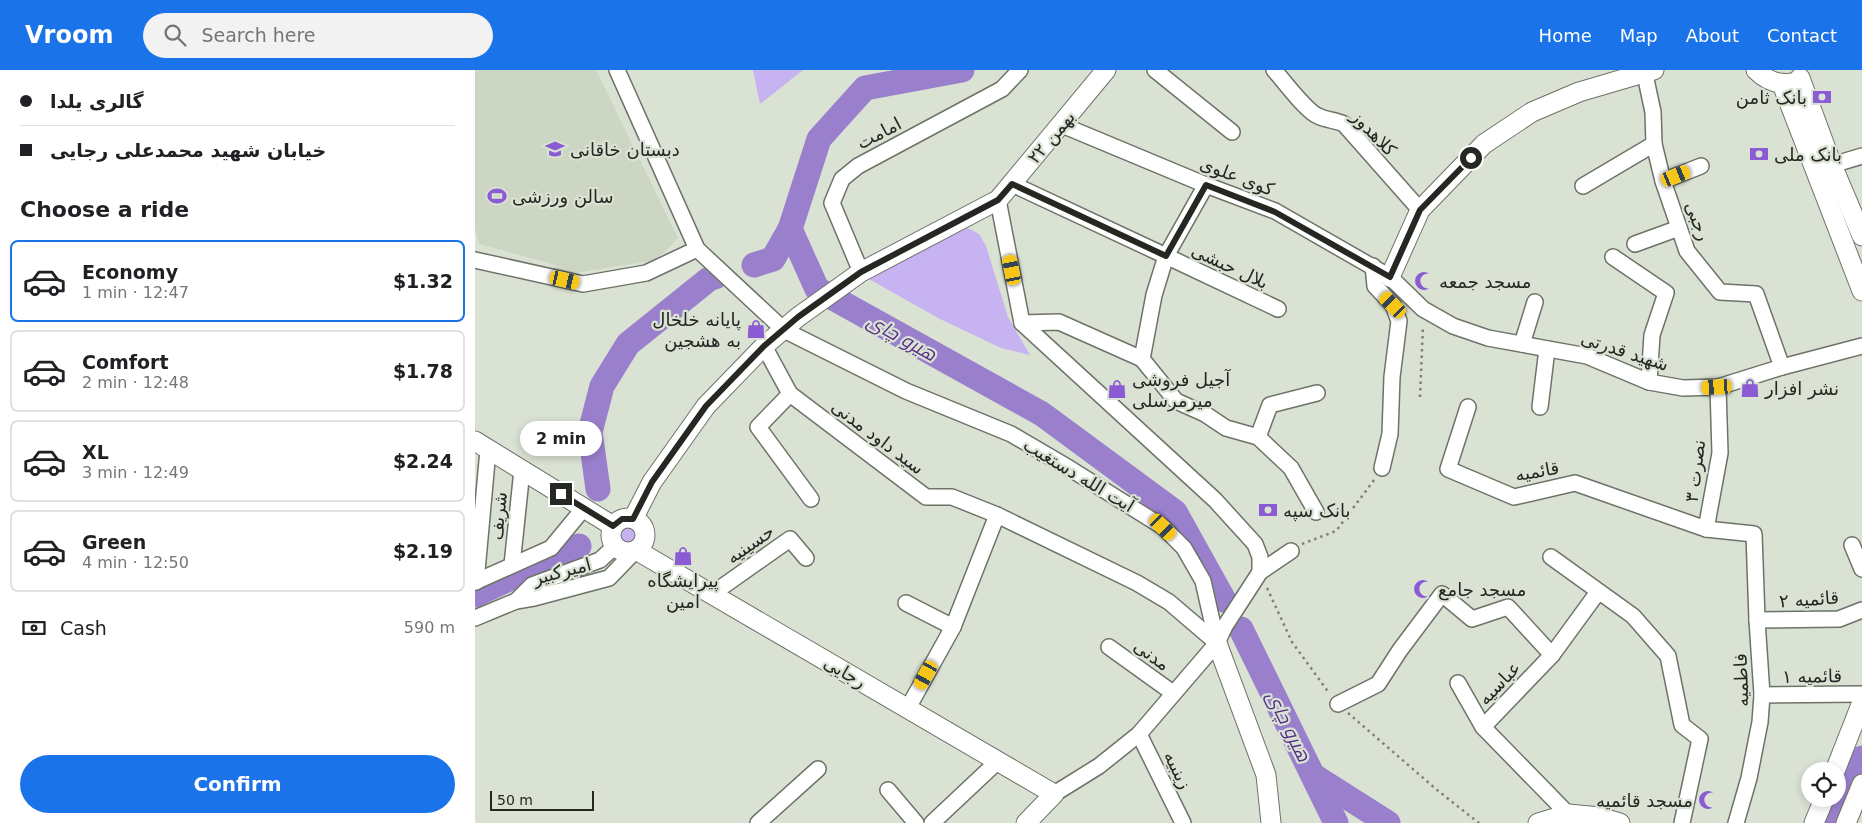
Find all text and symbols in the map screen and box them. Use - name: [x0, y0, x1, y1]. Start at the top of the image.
- search box: [143, 13, 493, 58]
- text: Vroom: [25, 21, 113, 49]
- icon: search: [161, 21, 189, 49]
- text: Search here: [201, 24, 316, 46]
- text: Home: [1539, 25, 1592, 46]
- text: Map: [1620, 25, 1658, 46]
- text: About: [1686, 25, 1739, 46]
- text: Contact: [1767, 25, 1837, 46]
- bank icon: بانک ثامن: [1811, 86, 1833, 108]
- place label: بانک ثامن: [1736, 87, 1807, 109]
- text: گالری یلدا: [50, 90, 144, 112]
- street label: کلاهدوز: [1346, 105, 1401, 161]
- street label: ۲۲ بهمن: [1023, 106, 1080, 168]
- street label: امامت: [853, 113, 905, 153]
- school or university icon: دبستان خاقانی: [544, 138, 566, 160]
- text: خیابان شهید محمدعلی رجایی: [50, 139, 326, 161]
- place label: دبستان خاقانی: [570, 139, 680, 160]
- bank icon: بانک ملی: [1748, 143, 1770, 165]
- place label: بانک ملی: [1774, 144, 1842, 165]
- route start: [1460, 147, 1482, 169]
- street label: کوی علوی: [1197, 152, 1277, 201]
- car: [1659, 163, 1692, 189]
- sports icon: سالن ورزشی: [486, 185, 508, 207]
- place label: سالن ورزشی: [512, 186, 614, 208]
- text: Choose a ride: [20, 197, 189, 222]
- street label: رجبی: [1681, 198, 1715, 244]
- street label: بلال حبشی: [1188, 239, 1272, 293]
- car: [1001, 254, 1022, 286]
- icon: car: [22, 259, 67, 304]
- text: Economy: [82, 261, 178, 283]
- car: [548, 269, 581, 291]
- text: $1.32: [393, 270, 453, 292]
- mosque icon: مسجد جمعه: [1413, 270, 1435, 292]
- place label: مسجد جمعه: [1439, 271, 1531, 292]
- text: 1 min · 12:47: [82, 283, 189, 302]
- car: [1377, 289, 1408, 321]
- place label: پایانه خلخال به هشجین: [652, 309, 741, 352]
- water label: هیرو چای: [862, 309, 941, 367]
- shop icon: پایانه خلخال به هشجین: [745, 318, 767, 340]
- street label: شهید قدرتی: [1578, 327, 1671, 376]
- icon: car: [22, 349, 67, 394]
- text: Comfort: [82, 351, 169, 373]
- text: $1.78: [393, 360, 453, 382]
- place label: آجیل فروشی میرمرسلی: [1132, 368, 1231, 412]
- text: 2 min · 12:48: [82, 373, 189, 392]
- shop icon: نشر افزار: [1739, 377, 1761, 399]
- shop icon: آجیل فروشی میرمرسلی: [1106, 378, 1128, 400]
- place label: نشر افزار: [1764, 378, 1839, 400]
- car: [1701, 379, 1732, 395]
- street label: سید داود مدنی: [827, 395, 928, 479]
- callout: 2 min: [520, 422, 602, 456]
- text: 2 min: [536, 429, 586, 448]
- street label: آیت الله دستغیب: [1020, 433, 1140, 517]
- icon: car: [22, 439, 67, 484]
- street label: نصرت ۳: [1681, 439, 1710, 504]
- text: XL: [82, 441, 109, 463]
- text: $2.24: [393, 450, 453, 472]
- street label: قائمیه: [1513, 457, 1561, 485]
- text: 3 min · 12:49: [82, 463, 189, 482]
- route end: [550, 483, 572, 505]
- street label: شریف: [485, 491, 512, 541]
- bank icon: بانک سپه: [1257, 499, 1279, 521]
- place label: بانک سپه: [1283, 500, 1351, 522]
- car: [1147, 511, 1178, 543]
- street label: حسینیه: [722, 520, 778, 568]
- icon: car: [22, 529, 67, 574]
- text: Green: [82, 531, 146, 553]
- text: $2.19: [393, 540, 453, 562]
- shop icon: پیرایشگاه امین: [672, 545, 694, 567]
- text: 4 min · 12:50: [82, 553, 189, 572]
- street label: امیرکبیر: [530, 553, 594, 590]
- place label: پیرایشگاه امین: [647, 570, 719, 613]
- mosque icon: مسجد جامع: [1412, 578, 1434, 600]
- place label: مسجد جامع: [1438, 579, 1526, 601]
- street label: قائمیه ۲: [1778, 586, 1840, 612]
- icon: cash: [20, 614, 48, 642]
- text: Cash: [60, 617, 107, 639]
- text: 590 m: [404, 618, 455, 637]
- street label: مدنی: [1130, 635, 1174, 675]
- street label: رجایی: [820, 652, 870, 692]
- street label: فاطمیه: [1730, 653, 1752, 707]
- street label: عباسیه: [1473, 657, 1525, 709]
- car: [912, 658, 939, 692]
- street label: قائمیه ۱: [1782, 665, 1842, 687]
- water label: هیرو چای: [1261, 687, 1316, 767]
- street label: زینبیه: [1160, 748, 1196, 792]
- button: Confirm: [20, 755, 455, 813]
- map controls: [1801, 762, 1846, 807]
- button: locate: [1801, 762, 1846, 807]
- scale bar: [490, 788, 594, 811]
- mosque icon: مسجد قائمیه: [1697, 789, 1719, 811]
- place label: مسجد قائمیه: [1596, 790, 1693, 811]
- text: 50 m: [497, 792, 533, 808]

